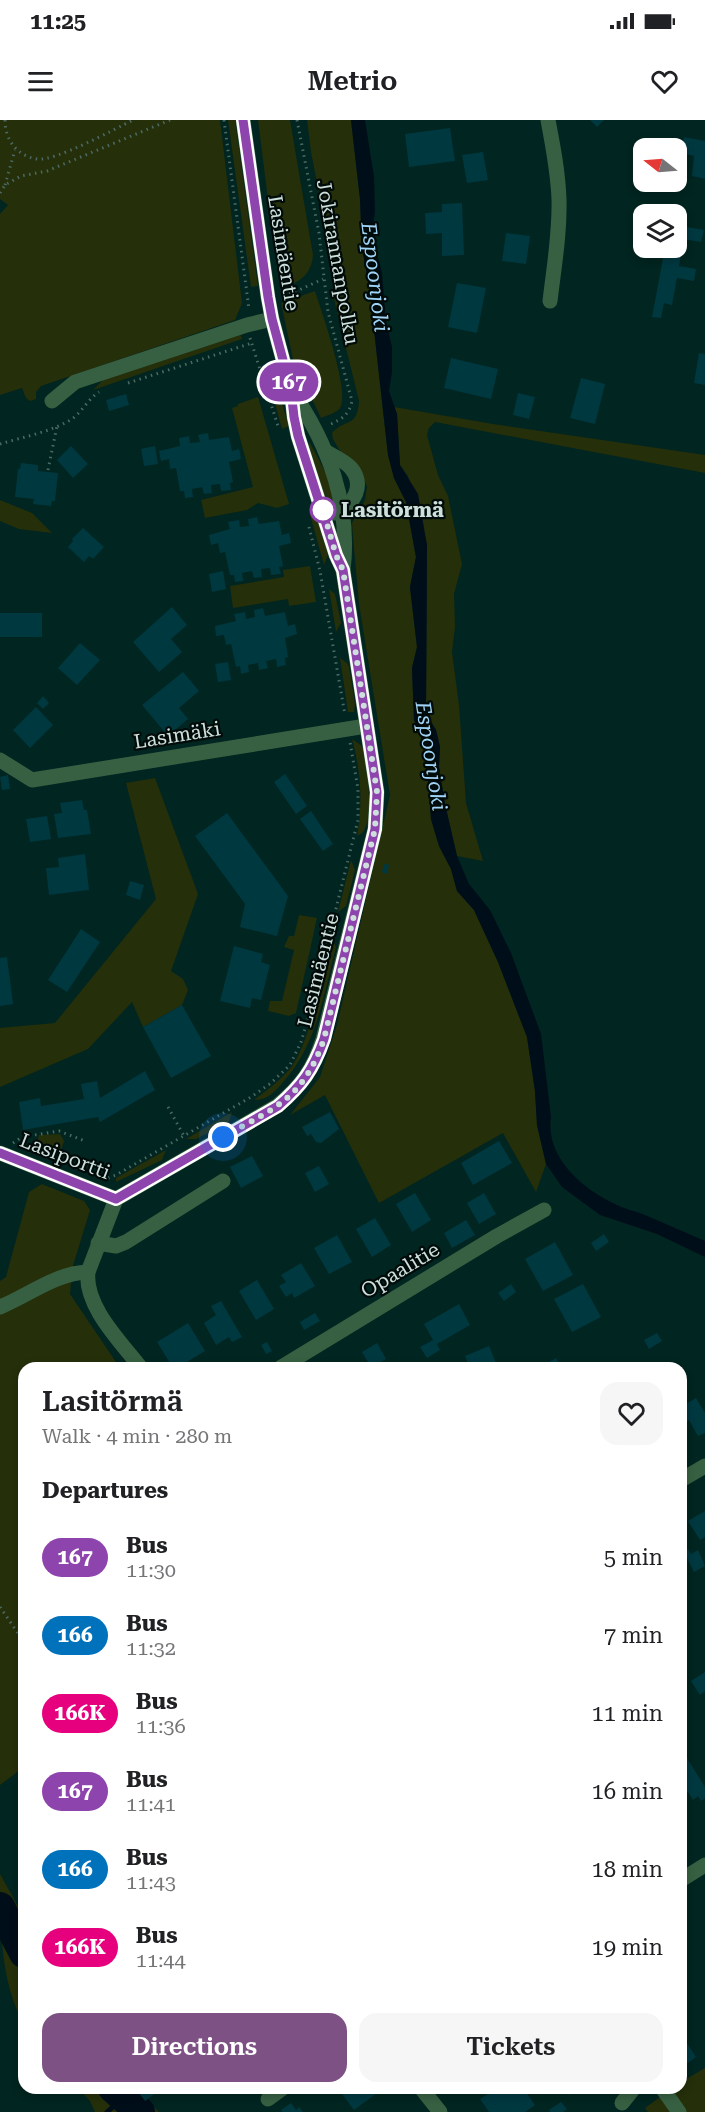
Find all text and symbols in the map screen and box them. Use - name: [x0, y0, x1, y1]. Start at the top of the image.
- text: 11:25: [30, 9, 86, 34]
- icon: menu: [24, 65, 57, 98]
- text: Metrio: [308, 65, 397, 97]
- icon: heart: [648, 65, 681, 98]
- north arrow: [633, 138, 687, 192]
- map controls: [633, 138, 687, 258]
- street label: Jokirannanpolku: [312, 178, 364, 347]
- street label: Lasimäentie: [263, 193, 305, 313]
- button: layers: [633, 204, 687, 258]
- water label: Espoonjoki: [356, 220, 394, 333]
- line badge: 167: [254, 362, 324, 402]
- text: 167: [271, 370, 307, 394]
- marker: Lasitörmä: [310, 497, 336, 523]
- place label: Lasitörmä: [341, 498, 444, 522]
- water label: Espoonjoki: [410, 698, 452, 813]
- street label: Lasimäki: [132, 716, 222, 754]
- street label: Lasimäentie: [292, 910, 344, 1030]
- your location: [208, 1122, 238, 1152]
- street label: Lasiportti: [17, 1128, 113, 1184]
- street label: Opaalitie: [356, 1237, 444, 1303]
- button: heart: [600, 1382, 663, 1445]
- text: Lasitörmä: [42, 1385, 183, 1418]
- text: Walk · 4 min · 280 m: [42, 1424, 232, 1448]
- text: Departures: [42, 1478, 168, 1503]
- text: Bus: [126, 1533, 168, 1558]
- text: 167: [57, 1545, 93, 1569]
- text: 5 min: [604, 1545, 663, 1570]
- text: 11:30: [126, 1558, 176, 1582]
- text: Bus: [126, 1611, 168, 1636]
- text: 166: [57, 1623, 93, 1647]
- text: 7 min: [604, 1623, 663, 1648]
- text: 11:32: [126, 1636, 176, 1660]
- text: Bus: [136, 1689, 178, 1714]
- text: 166K: [54, 1701, 106, 1725]
- text: 11 min: [592, 1701, 663, 1726]
- text: 11:36: [136, 1714, 186, 1738]
- text: Bus: [126, 1767, 168, 1792]
- text: 167: [57, 1779, 93, 1803]
- text: 16 min: [592, 1779, 663, 1804]
- text: 11:41: [126, 1792, 176, 1816]
- text: Bus: [126, 1845, 168, 1870]
- text: 166: [57, 1857, 93, 1881]
- text: 18 min: [592, 1857, 663, 1882]
- text: 11:43: [126, 1870, 176, 1894]
- text: Bus: [136, 1923, 178, 1948]
- text: 166K: [54, 1935, 106, 1959]
- text: 19 min: [592, 1935, 663, 1960]
- text: 11:44: [136, 1948, 186, 1972]
- button: Directions: [42, 2013, 347, 2082]
- button: Tickets: [359, 2013, 663, 2082]

